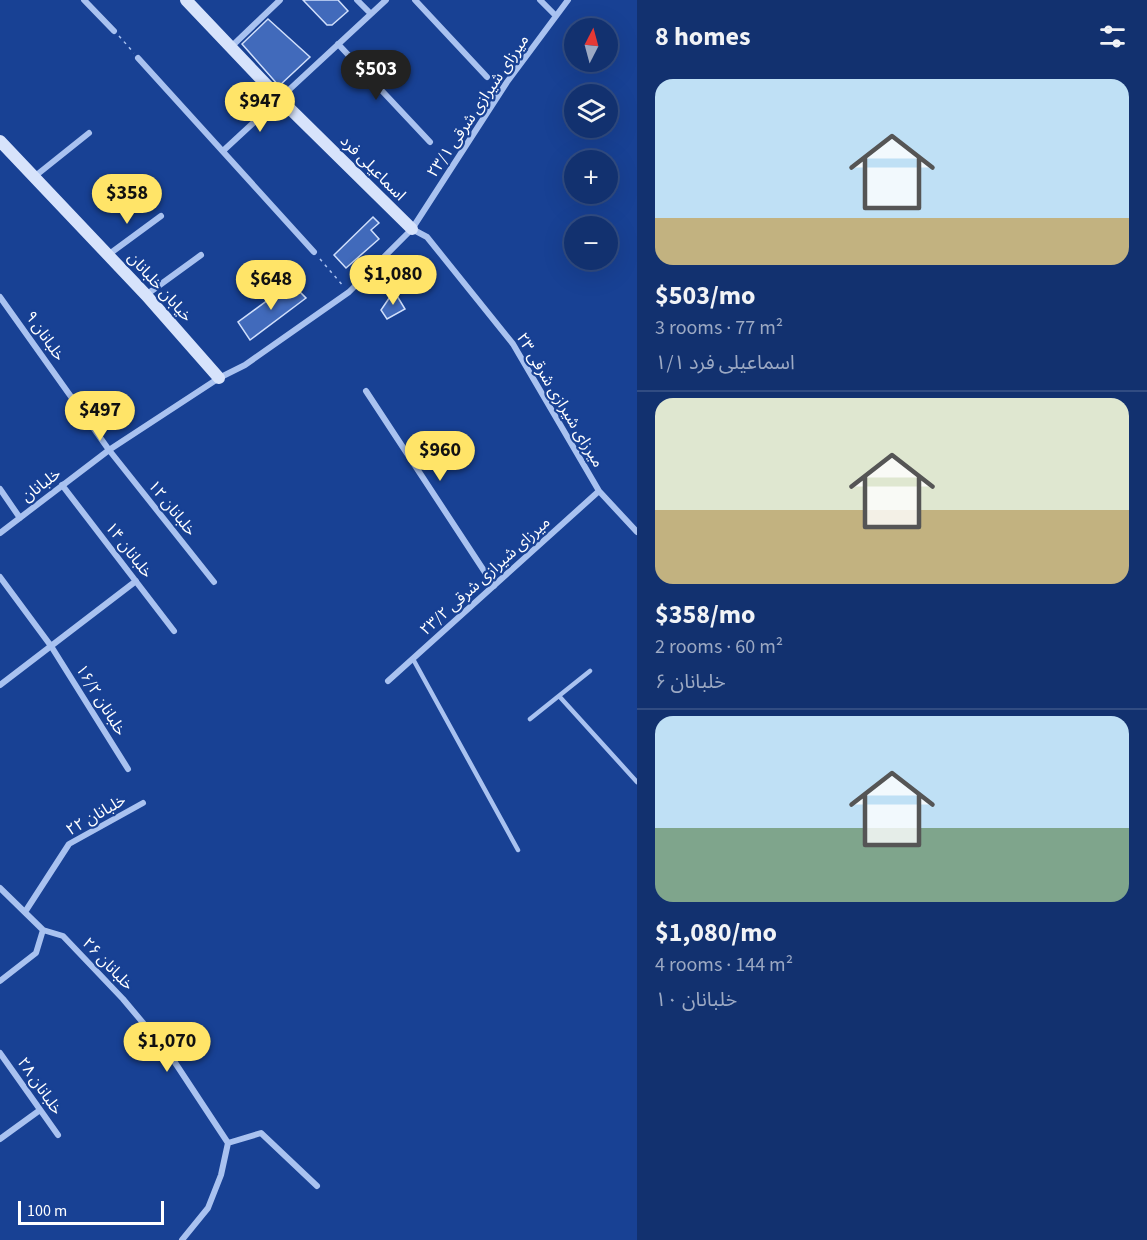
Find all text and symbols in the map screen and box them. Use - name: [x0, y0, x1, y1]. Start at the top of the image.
- north arrow: [564, 18, 618, 72]
- map controls: [564, 18, 618, 270]
- text: 8 homes: [655, 18, 750, 55]
- icon: filters: [1096, 20, 1129, 53]
- street label: ۲۳/۱ میرزای شیرازی شرقی: [422, 30, 534, 182]
- pin: $503: [340, 50, 412, 101]
- text: $503: [355, 55, 397, 83]
- pin: $947: [224, 82, 296, 133]
- button: layers: [564, 84, 618, 138]
- text: $947: [239, 87, 281, 115]
- icon: home: [838, 118, 946, 226]
- street label: اسماعیلی فرد: [335, 130, 411, 206]
- button: +: [564, 150, 618, 204]
- pin: $358: [91, 174, 163, 225]
- text: $358: [106, 179, 148, 207]
- button: −: [564, 216, 618, 270]
- street label: خیابان خلبانان: [123, 247, 197, 327]
- pin: $1,080: [344, 255, 442, 306]
- pin: $648: [235, 260, 307, 311]
- text: $1,080: [364, 260, 422, 288]
- text: $648: [250, 265, 292, 293]
- text: $503/mo: [655, 277, 755, 314]
- street label: ۹ خلبانان: [20, 306, 70, 366]
- text: 3 rooms · 77 m²: [655, 314, 783, 342]
- street label: ۲۳ میرزای شیرازی شرقی: [511, 328, 609, 472]
- text: ۱/۱ اسماعیلی فرد: [655, 349, 795, 377]
- pin: $497: [64, 391, 136, 442]
- text: $497: [79, 396, 121, 424]
- pin: $960: [404, 431, 476, 482]
- text: $960: [419, 436, 461, 464]
- icon: home: [838, 437, 946, 545]
- street label: خلبانان: [17, 463, 65, 507]
- street label: ۱۲ خلبانان: [143, 476, 201, 540]
- street label: ۲۳/۲ میرزای شیرازی شرقی: [415, 511, 555, 641]
- street label: ۱۴ خلبانان: [100, 517, 158, 583]
- text: $358/mo: [655, 596, 755, 633]
- text: 2 rooms · 60 m²: [655, 633, 783, 661]
- street label: ۱۶/۲ خلبانان: [70, 660, 132, 740]
- text: ۶ خلبانان: [655, 668, 726, 696]
- icon: home: [838, 755, 946, 863]
- street label: ۲۲ خلبانان: [62, 789, 130, 841]
- text: $1,080/mo: [655, 914, 777, 951]
- street label: ۲۶ خلبانان: [77, 933, 139, 995]
- text: 4 rooms · 144 m²: [655, 951, 793, 979]
- text: ۱۰ خلبانان: [655, 986, 737, 1014]
- pin: $1,070: [118, 1022, 216, 1073]
- text: $1,070: [138, 1027, 196, 1055]
- street label: ۲۸ خلبانان: [12, 1053, 68, 1119]
- scale bar: [18, 1198, 164, 1226]
- text: 100 m: [27, 1200, 67, 1222]

